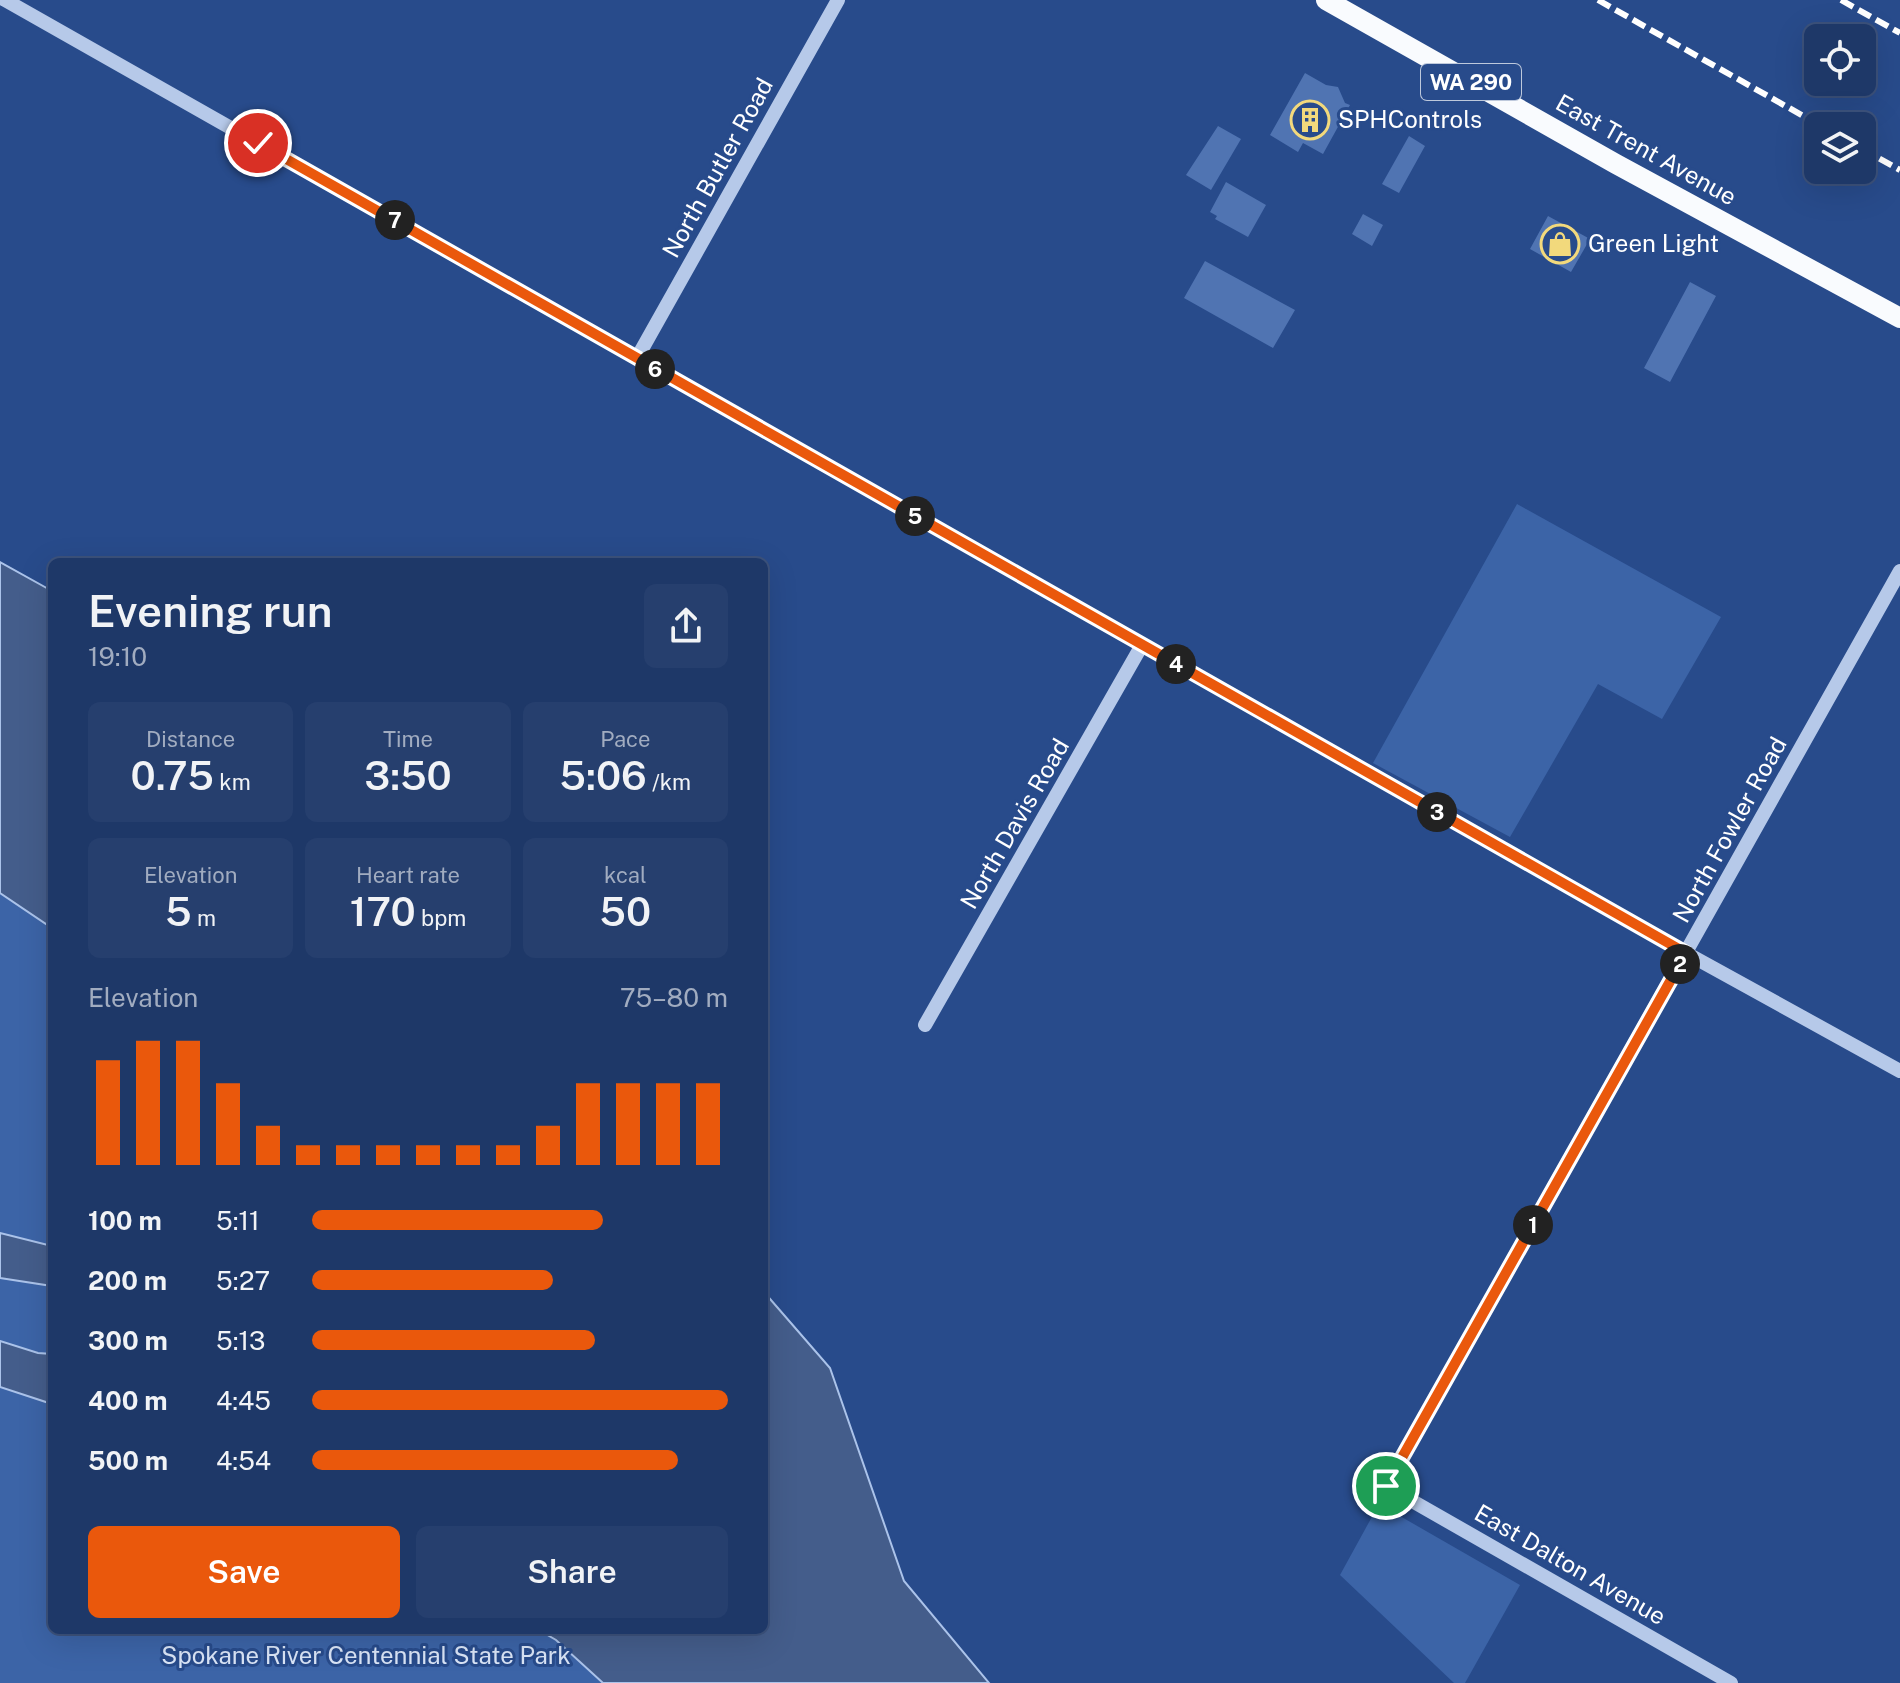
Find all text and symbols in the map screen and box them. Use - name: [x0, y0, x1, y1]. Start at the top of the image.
- map controls: [1804, 24, 1876, 184]
- button: locate: [1804, 24, 1876, 96]
- road number: WA 290: [1421, 64, 1521, 100]
- street label: North Butler Road: [656, 73, 778, 262]
- street label: East Trent Avenue: [1551, 88, 1742, 210]
- building icon: SPHControls: [1289, 99, 1331, 141]
- place label: SPHControls: [1338, 105, 1482, 133]
- pin: [224, 109, 292, 177]
- button: layers: [1804, 112, 1876, 184]
- icon: check: [236, 121, 280, 165]
- pin: 7: [375, 200, 415, 240]
- text: 7: [388, 207, 402, 233]
- shop icon: Green Light: [1539, 223, 1581, 265]
- place label: Green Light: [1588, 229, 1719, 257]
- pin: 6: [635, 349, 675, 389]
- text: 6: [648, 356, 662, 382]
- pin: 5: [895, 496, 935, 536]
- text: 5: [908, 503, 922, 529]
- button: share: [644, 584, 728, 668]
- text: Evening run: [88, 585, 333, 637]
- text: 19:10: [88, 641, 147, 672]
- pin: 4: [1156, 644, 1196, 684]
- text: 4: [1169, 651, 1183, 677]
- text: Distance: [146, 726, 235, 752]
- text: Time: [383, 726, 433, 752]
- text: Pace: [600, 726, 650, 752]
- street label: North Fowler Road: [1666, 732, 1792, 927]
- street label: North Davis Road: [954, 733, 1074, 914]
- text: 0.75: [131, 752, 214, 799]
- text: 3:50: [364, 752, 452, 799]
- text: 5:06: [560, 752, 647, 799]
- text: km: [214, 769, 251, 795]
- text: /km: [647, 769, 691, 795]
- pin: 3: [1417, 792, 1457, 832]
- text: 3: [1430, 799, 1444, 825]
- text: Elevation: [144, 862, 237, 888]
- text: Heart rate: [356, 862, 460, 888]
- text: kcal: [604, 862, 647, 888]
- text: 5: [165, 888, 192, 935]
- text: 170: [350, 888, 416, 935]
- text: 50: [600, 888, 651, 935]
- text: m: [192, 905, 216, 931]
- text: bpm: [416, 905, 466, 931]
- pin: 2: [1660, 944, 1700, 984]
- text: 2: [1673, 951, 1687, 977]
- text: Elevation: [88, 982, 198, 1013]
- text: 75–80 m: [620, 982, 728, 1013]
- text: 100 m: [88, 1205, 162, 1236]
- text: 5:11: [216, 1205, 260, 1236]
- pin: 1: [1513, 1205, 1553, 1245]
- text: 1: [1528, 1212, 1538, 1238]
- text: 200 m: [88, 1265, 167, 1296]
- text: 5:27: [216, 1265, 270, 1296]
- text: 300 m: [88, 1325, 168, 1356]
- text: 5:13: [216, 1325, 265, 1356]
- text: 400 m: [88, 1385, 168, 1416]
- text: 4:45: [216, 1385, 271, 1416]
- text: 500 m: [88, 1445, 168, 1476]
- text: 4:54: [216, 1445, 271, 1476]
- pin: [1352, 1452, 1420, 1520]
- icon: arrive: [1364, 1464, 1408, 1508]
- street label: East Dalton Avenue: [1470, 1498, 1671, 1630]
- button: Save: [88, 1526, 400, 1618]
- button: Share: [416, 1526, 728, 1618]
- park label: Spokane River Centennial State Park: [161, 1641, 571, 1669]

